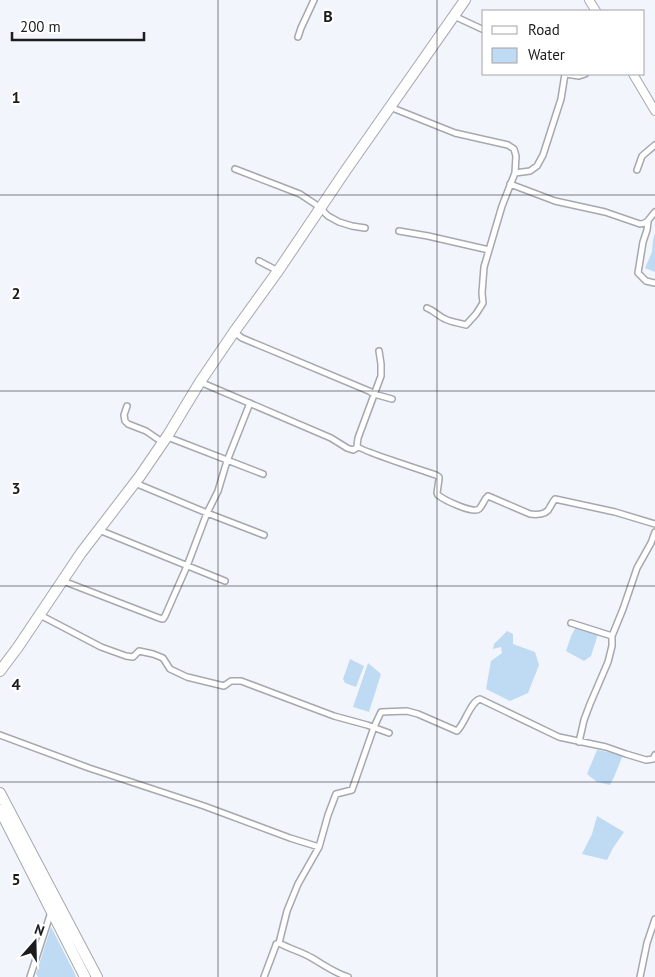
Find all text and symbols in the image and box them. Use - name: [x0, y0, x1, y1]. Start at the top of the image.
- text: B: [323, 6, 333, 26]
- scale bar: [12, 10, 145, 42]
- legend: [482, 10, 645, 75]
- text: 200 m: [20, 17, 61, 36]
- text: Road: [528, 20, 560, 39]
- text: Water: [528, 45, 565, 64]
- text: 1: [11, 87, 21, 107]
- text: 2: [11, 283, 21, 303]
- text: 3: [11, 478, 21, 498]
- text: 4: [11, 674, 21, 694]
- text: 5: [11, 869, 21, 889]
- north arrow: [10, 917, 60, 967]
- text: N: [32, 920, 47, 940]

